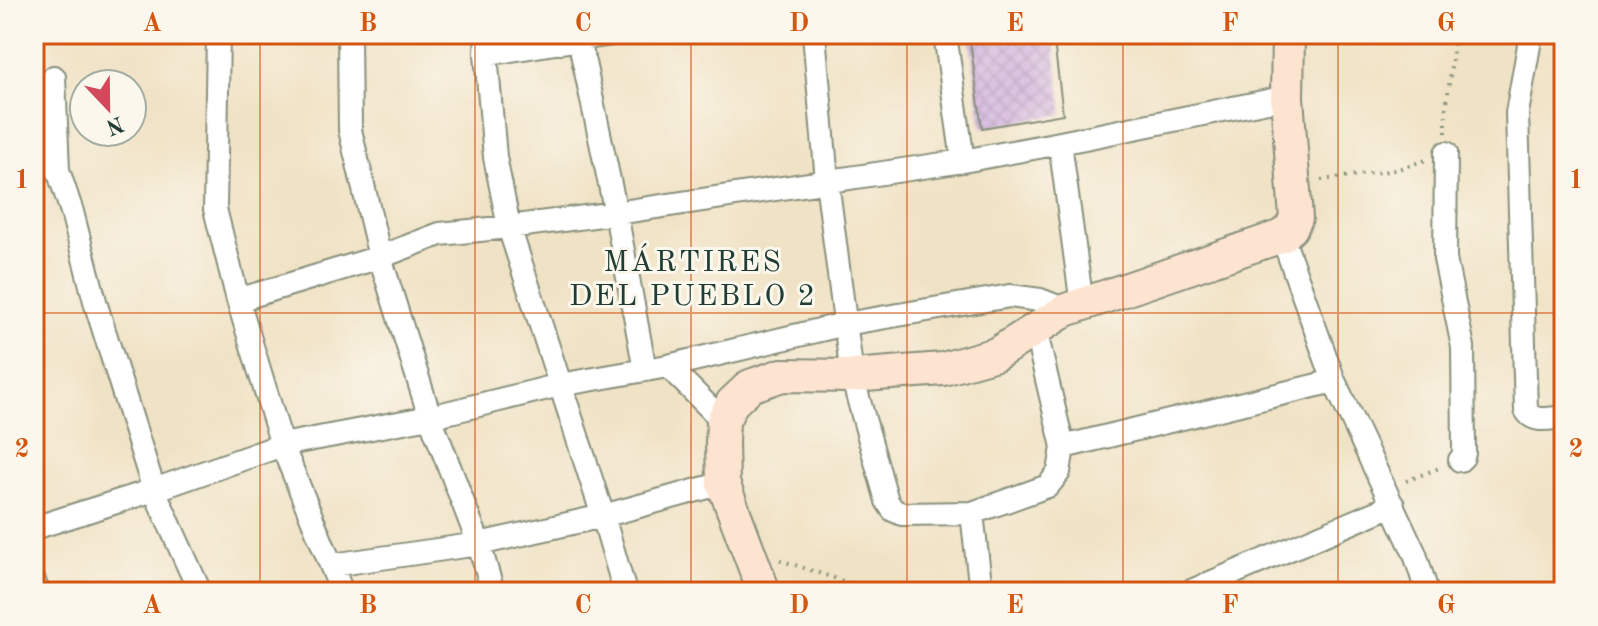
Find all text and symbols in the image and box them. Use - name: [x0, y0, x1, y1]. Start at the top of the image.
- text: A: [142, 11, 162, 37]
- text: B: [359, 11, 377, 37]
- text: C: [574, 11, 592, 37]
- text: D: [789, 11, 809, 37]
- text: E: [1006, 11, 1024, 37]
- text: F: [1221, 11, 1239, 37]
- text: G: [1437, 11, 1455, 37]
- north arrow: [68, 68, 148, 148]
- text: N: [103, 111, 127, 138]
- text: 1: [14, 168, 30, 194]
- text: 1: [1568, 168, 1584, 194]
- district label: MÁRTIRES DEL PUEBLO 2: [569, 243, 817, 312]
- text: 2: [14, 437, 30, 463]
- text: 2: [1568, 437, 1584, 463]
- text: A: [142, 593, 162, 619]
- text: B: [359, 593, 377, 619]
- text: C: [574, 593, 592, 619]
- text: D: [789, 593, 809, 619]
- text: E: [1006, 593, 1024, 619]
- text: F: [1221, 593, 1239, 619]
- text: G: [1437, 593, 1455, 619]

